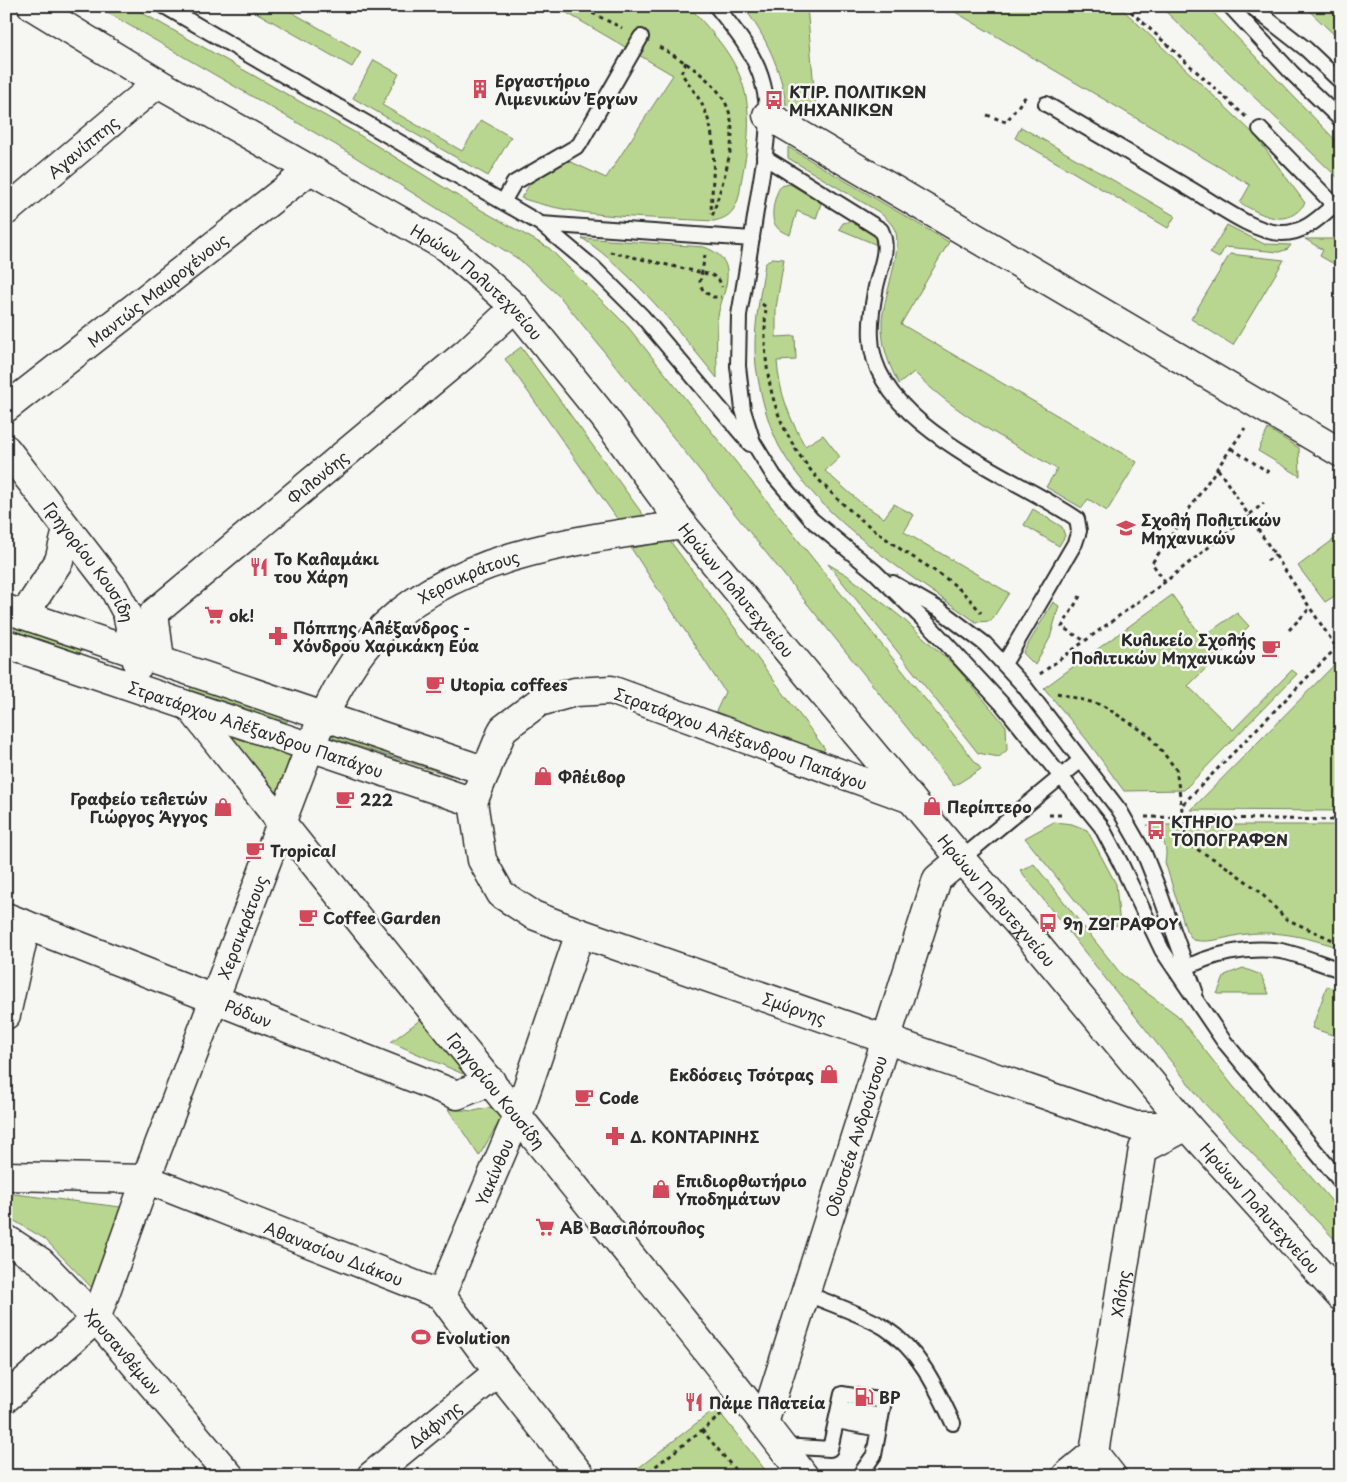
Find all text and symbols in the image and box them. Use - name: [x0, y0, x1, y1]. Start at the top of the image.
- place label: Εργαστήριο Λιμενικών Έργων: [495, 68, 638, 110]
- building icon: Εργαστήριο Λιμενικών Έργων: [469, 78, 491, 100]
- place label: ΚΤΙΡ. ΠΟΛΙΤΙΚΩΝ ΜΗΧΑΝΙΚΩΝ: [789, 79, 927, 121]
- bus stop icon: ΚΤΙΡ. ΠΟΛΙΤΙΚΩΝ ΜΗΧΑΝΙΚΩΝ: [763, 89, 785, 111]
- street label: Αγανίππης: [42, 110, 123, 184]
- street label: Ηρώων Πολυτεχνείου: [407, 217, 549, 345]
- street label: Μαντώς Μαυρογένους: [82, 227, 233, 352]
- street label: Φιλονόης: [282, 444, 353, 510]
- street label: Γρηγορίου Κουσίδη: [39, 496, 141, 624]
- place label: Σχολή Πολιτικών Μηχανικών: [1141, 507, 1281, 549]
- street label: Ηρώων Πολυτεχνείου: [674, 517, 800, 662]
- school or university icon: Σχολή Πολιτικών Μηχανικών: [1115, 517, 1137, 539]
- street label: Χερσικράτους: [412, 544, 522, 609]
- place label: Το Καλαμάκι του Χάρη: [274, 546, 380, 588]
- restaurant icon: Το Καλαμάκι του Χάρη: [248, 556, 270, 578]
- place label: ok!: [229, 603, 254, 627]
- supermarket icon: ok!: [203, 604, 225, 626]
- place label: Πόππης Αλέξανδρος - Χόνδρου Χαρικάκη Εύα: [293, 615, 479, 657]
- pharmacy icon: Πόππης Αλέξανδρος - Χόνδρου Χαρικάκη Εύα: [267, 625, 289, 647]
- place label: Κυλικείο Σχολής Πολιτικών Μηχανικών: [1071, 627, 1256, 669]
- cafe icon: Κυλικείο Σχολής Πολιτικών Μηχανικών: [1260, 637, 1282, 659]
- place label: Utopia coffees: [450, 672, 568, 696]
- cafe icon: Utopia coffees: [424, 673, 446, 695]
- street label: Στρατάρχου Αλέξανδρου Παπάγου: [125, 674, 387, 783]
- street label: Στρατάρχου Αλέξανδρου Παπάγου: [611, 681, 871, 795]
- place label: Φλέιβορ: [558, 764, 626, 788]
- shop icon: Φλέιβορ: [532, 765, 554, 787]
- place label: Γραφείο τελετών Γιώργος Άγγος: [70, 786, 208, 828]
- place label: 222: [360, 787, 393, 811]
- cafe icon: 222: [334, 788, 356, 810]
- place label: Περίπτερο: [947, 794, 1032, 818]
- shop icon: Περίπτερο: [921, 795, 943, 817]
- shop icon: Γραφείο τελετών Γιώργος Άγγος: [212, 796, 234, 818]
- place label: ΚΤΗΡΙΟ ΤΟΠΟΓΡΑΦΩΝ: [1171, 809, 1288, 851]
- bus stop icon: ΚΤΗΡΙΟ ΤΟΠΟΓΡΑΦΩΝ: [1145, 819, 1167, 841]
- street label: Ηρώων Πολυτεχνείου: [933, 828, 1062, 971]
- place label: Tropical: [270, 838, 336, 862]
- cafe icon: Tropical: [244, 839, 266, 861]
- street label: Χερσικράτους: [211, 872, 272, 982]
- place label: Coffee Garden: [323, 905, 441, 929]
- cafe icon: Coffee Garden: [297, 906, 319, 928]
- place label: 9η ΖΩΓΡΑΦΟΥ: [1063, 911, 1178, 935]
- bus stop icon: 9η ΖΩΓΡΑΦΟΥ: [1037, 912, 1059, 934]
- street label: Σμύρνης: [760, 985, 830, 1030]
- street label: Ρόδων: [222, 993, 276, 1033]
- street label: Γρηγορίου Κουσίδη: [442, 1027, 551, 1154]
- street label: Οδυσσέα Ανδρούτσου: [818, 1052, 892, 1220]
- place label: Εκδόσεις Τσότρας: [669, 1062, 814, 1086]
- shop icon: Εκδόσεις Τσότρας: [818, 1063, 840, 1085]
- place label: Code: [599, 1085, 639, 1109]
- cafe icon: Code: [573, 1086, 595, 1108]
- place label: Δ. ΚΟΝΤΑΡΙΝΗΣ: [630, 1124, 759, 1148]
- pharmacy icon: Δ. ΚΟΝΤΑΡΙΝΗΣ: [604, 1125, 626, 1147]
- street label: Υακίνθου: [469, 1135, 519, 1209]
- street label: Ηρώων Πολυτεχνείου: [1195, 1137, 1326, 1278]
- place label: Επιδιορθωτήριο Υποδημάτων: [676, 1168, 807, 1210]
- shop icon: Επιδιορθωτήριο Υποδημάτων: [650, 1178, 672, 1200]
- street label: Αθανασίου Διάκου: [261, 1215, 407, 1291]
- place label: AB Βασιλόπουλος: [560, 1215, 705, 1239]
- supermarket icon: AB Βασιλόπουλος: [534, 1216, 556, 1238]
- street label: Χλόης: [1104, 1268, 1135, 1318]
- street label: Χρυσανθέμων: [80, 1303, 168, 1400]
- place label: Evolution: [436, 1325, 511, 1349]
- sports icon: Evolution: [410, 1326, 432, 1348]
- place label: BP: [879, 1385, 901, 1409]
- fuel station icon: BP: [853, 1386, 875, 1408]
- place label: Πάμε Πλατεία: [709, 1390, 825, 1414]
- restaurant icon: Πάμε Πλατεία: [683, 1391, 705, 1413]
- street label: Δάφνης: [402, 1395, 466, 1453]

